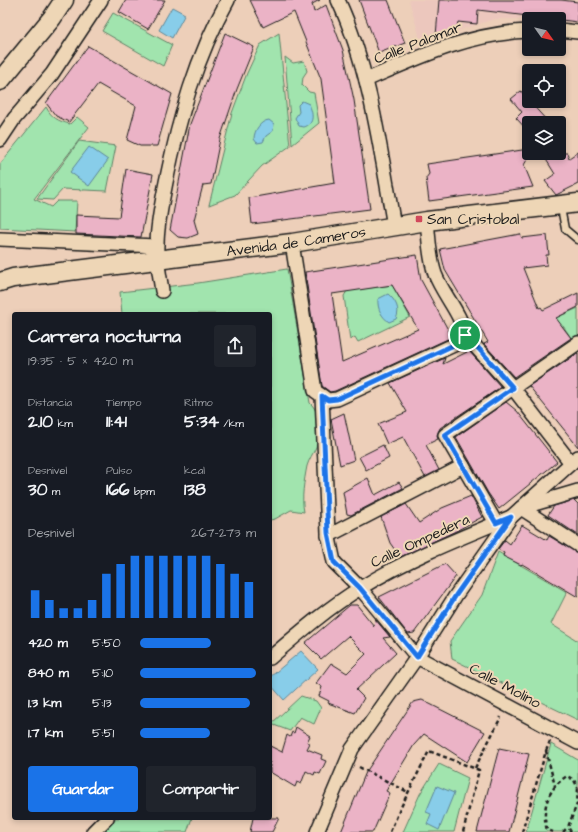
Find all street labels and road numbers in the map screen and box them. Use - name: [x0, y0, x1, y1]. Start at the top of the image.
- street label: Calle Palomar: [371, 17, 465, 69]
- street label: Avenida de Cameros: [225, 221, 368, 262]
- street label: Calle Ompedera: [367, 509, 473, 573]
- street label: Calle Molino: [465, 658, 545, 714]

